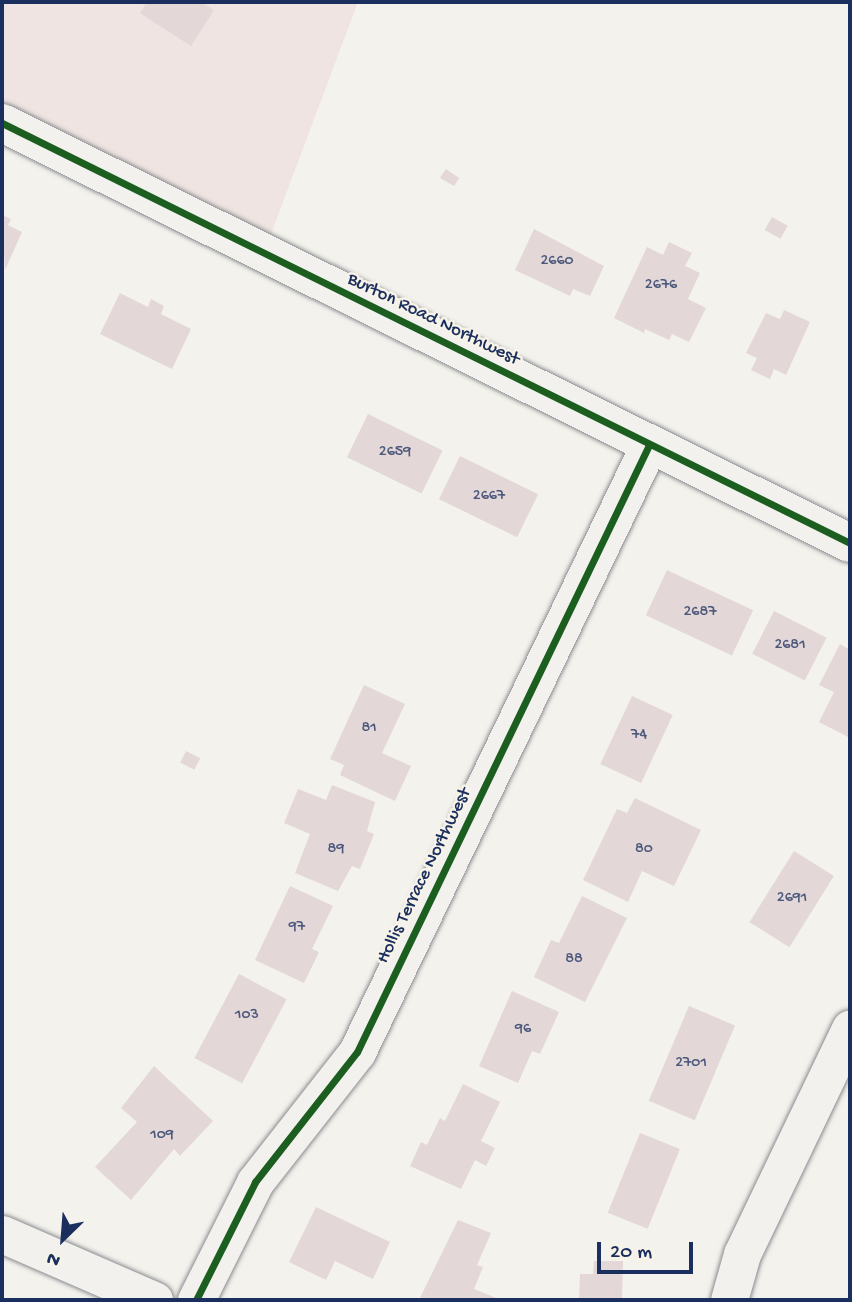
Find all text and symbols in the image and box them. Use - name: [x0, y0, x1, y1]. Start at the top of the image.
- house number: 2660: [540, 252, 574, 272]
- street label: Burton Road Northwest: [343, 268, 523, 372]
- house number: 2676: [645, 276, 677, 296]
- house number: 2659: [379, 443, 411, 463]
- house number: 2667: [473, 487, 505, 507]
- house number: 2687: [683, 603, 717, 623]
- house number: 2681: [774, 636, 806, 656]
- house number: 81: [361, 719, 377, 739]
- house number: 74: [631, 726, 647, 746]
- street label: Hollis Terrace Northwest: [372, 784, 478, 968]
- house number: 89: [328, 840, 344, 860]
- house number: 80: [635, 840, 653, 860]
- house number: 2691: [777, 889, 807, 909]
- house number: 97: [289, 918, 305, 938]
- house number: 88: [565, 950, 583, 970]
- house number: 103: [235, 1006, 259, 1026]
- house number: 96: [515, 1020, 531, 1040]
- house number: 2701: [675, 1054, 707, 1074]
- house number: 109: [150, 1126, 174, 1146]
- north arrow: [28, 1204, 98, 1274]
- scale bar: [600, 1228, 696, 1272]
- text: 20 m: [610, 1241, 652, 1266]
- text: N: [43, 1245, 64, 1272]

